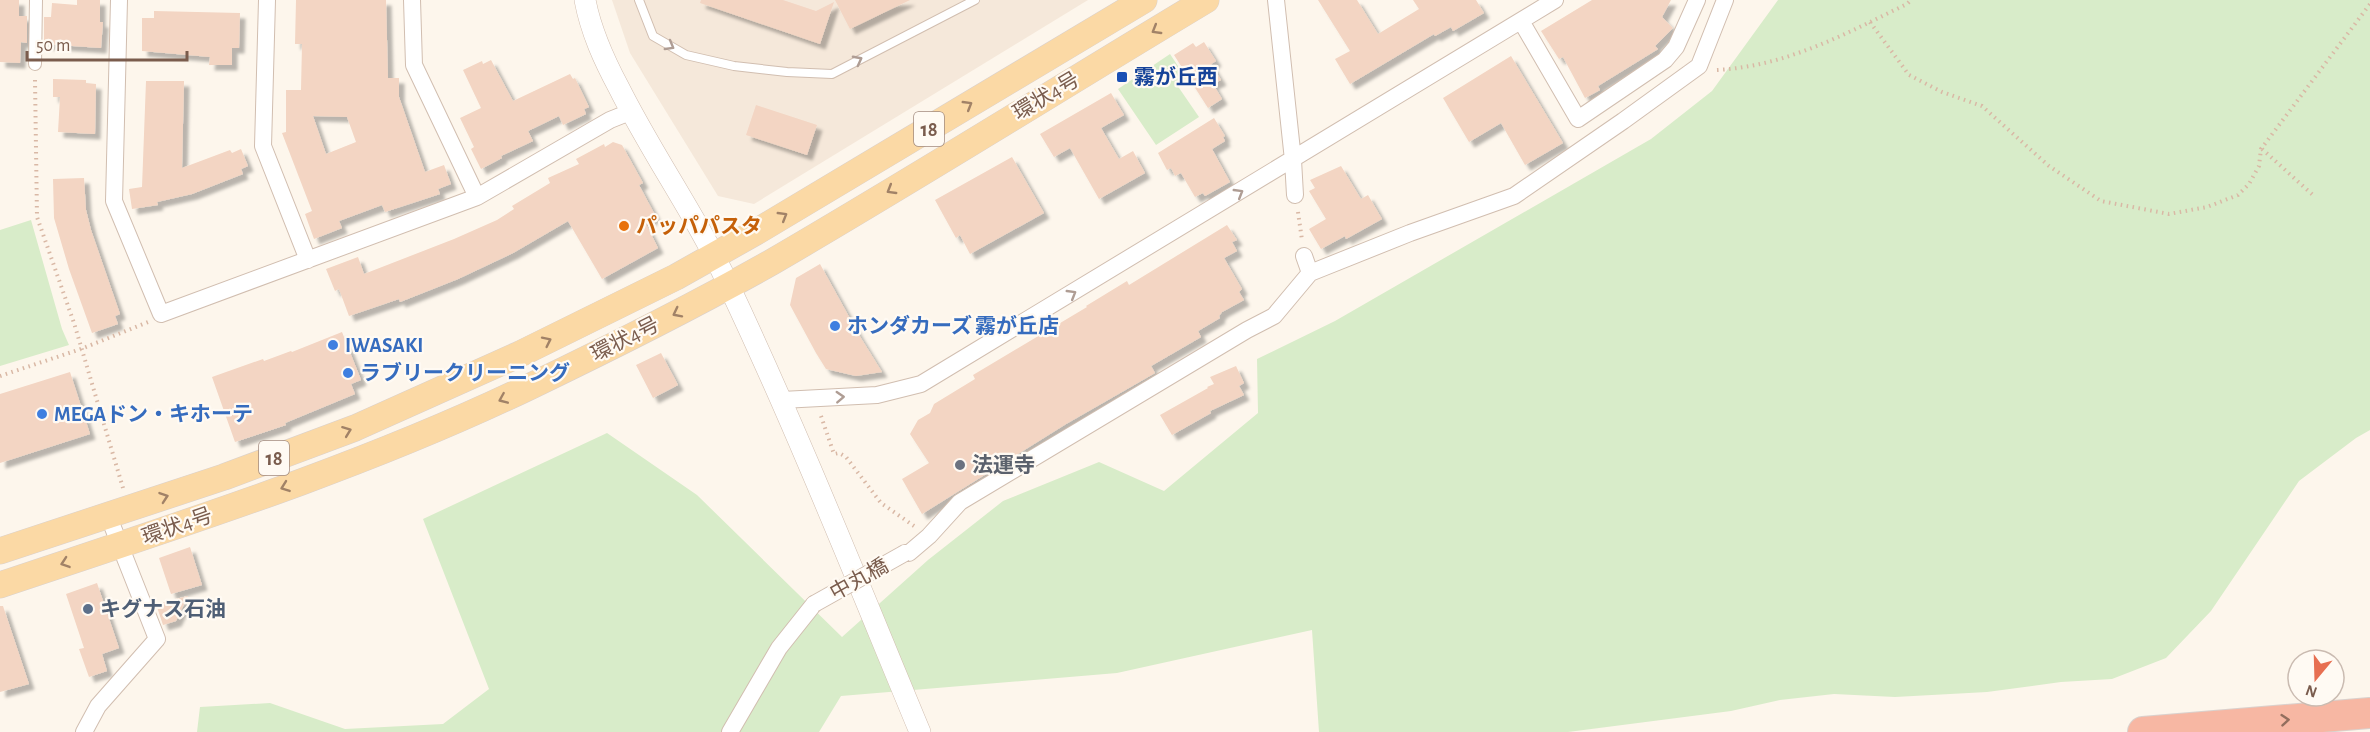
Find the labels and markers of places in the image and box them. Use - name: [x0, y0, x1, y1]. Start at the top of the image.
- place label: 霧が丘西: [1134, 65, 1218, 88]
- marker: 霧が丘西: [1115, 70, 1129, 84]
- place label: パッパパスタ: [636, 215, 762, 237]
- marker: パッパパスタ: [617, 219, 631, 233]
- place label: ホンダカーズ 霧が丘店: [847, 314, 1059, 337]
- marker: ホンダカーズ 霧が丘店: [828, 319, 842, 333]
- place label: IWASAKI: [345, 335, 423, 356]
- marker: IWASAKI: [326, 338, 340, 352]
- place label: ラブリークリーニング: [360, 361, 570, 384]
- marker: ラブリークリーニング: [341, 366, 355, 380]
- place label: MEGAドン・キホーテ: [54, 403, 253, 425]
- marker: MEGAドン・キホーテ: [35, 407, 49, 421]
- place label: 法運寺: [972, 454, 1035, 476]
- marker: 法運寺: [953, 458, 967, 472]
- place label: キグナス石油: [100, 598, 226, 620]
- marker: キグナス石油: [81, 602, 95, 616]

